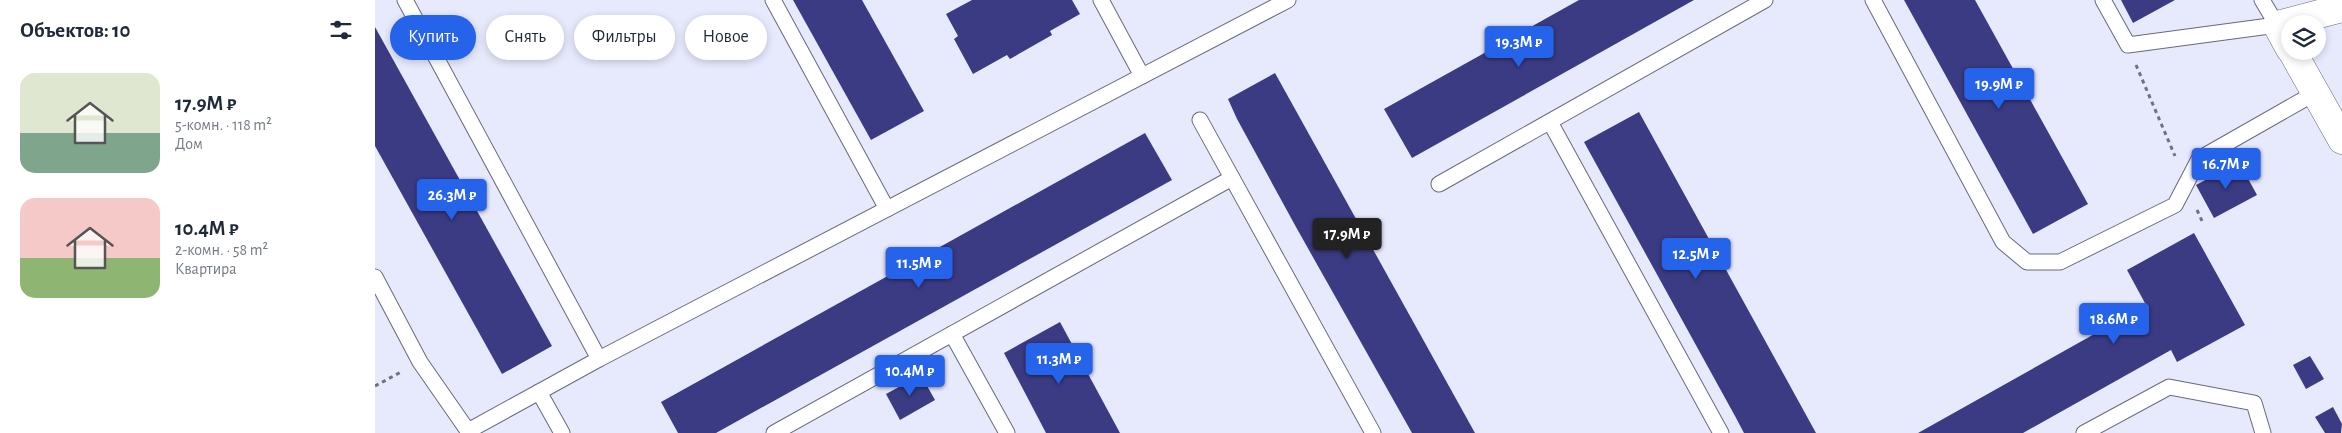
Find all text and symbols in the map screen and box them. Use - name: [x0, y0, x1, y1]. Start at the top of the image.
- chip: Купить: [390, 15, 476, 60]
- chip: Снять: [486, 15, 564, 60]
- chip: Фильтры: [574, 15, 675, 60]
- chip: Новое: [685, 15, 767, 60]
- map controls: [2281, 15, 2326, 60]
- button: layers: [2281, 15, 2326, 60]
- icon: filters: [327, 16, 355, 44]
- text: Объектов: 10: [20, 20, 131, 41]
- pin: 19.3M ₽: [1473, 26, 1565, 68]
- text: 19.3M ₽: [1496, 34, 1542, 50]
- pin: 19.9M ₽: [1953, 68, 2045, 110]
- text: 19.9M ₽: [1975, 76, 2023, 92]
- icon: home: [60, 93, 120, 153]
- text: 17.9M ₽: [175, 93, 236, 114]
- text: 5-комн. · 118 m²: [175, 117, 272, 133]
- text: Дом: [175, 136, 203, 152]
- pin: 16.7M ₽: [2180, 148, 2272, 190]
- text: 16.7M ₽: [2203, 156, 2249, 172]
- pin: 26.3M ₽: [406, 178, 498, 221]
- text: 26.3M ₽: [428, 187, 476, 203]
- icon: home: [60, 218, 120, 278]
- text: 10.4M ₽: [175, 218, 239, 239]
- pin: 17.9M ₽: [1301, 218, 1393, 260]
- text: 17.9M ₽: [1324, 226, 1370, 242]
- pin: 12.5M ₽: [1650, 238, 1742, 280]
- text: 2-комн. · 58 m²: [175, 242, 268, 258]
- pin: 11.5M ₽: [873, 246, 965, 289]
- text: 12.5M ₽: [1673, 246, 1719, 262]
- text: 11.5M ₽: [897, 255, 941, 271]
- text: Квартира: [175, 261, 237, 277]
- pin: 18.6M ₽: [2068, 302, 2160, 345]
- text: 18.6M ₽: [2090, 311, 2138, 327]
- pin: 11.3M ₽: [1013, 342, 1105, 385]
- text: 11.3M ₽: [1037, 351, 1081, 367]
- pin: 10.4M ₽: [864, 354, 956, 397]
- text: 10.4M ₽: [886, 363, 934, 379]

